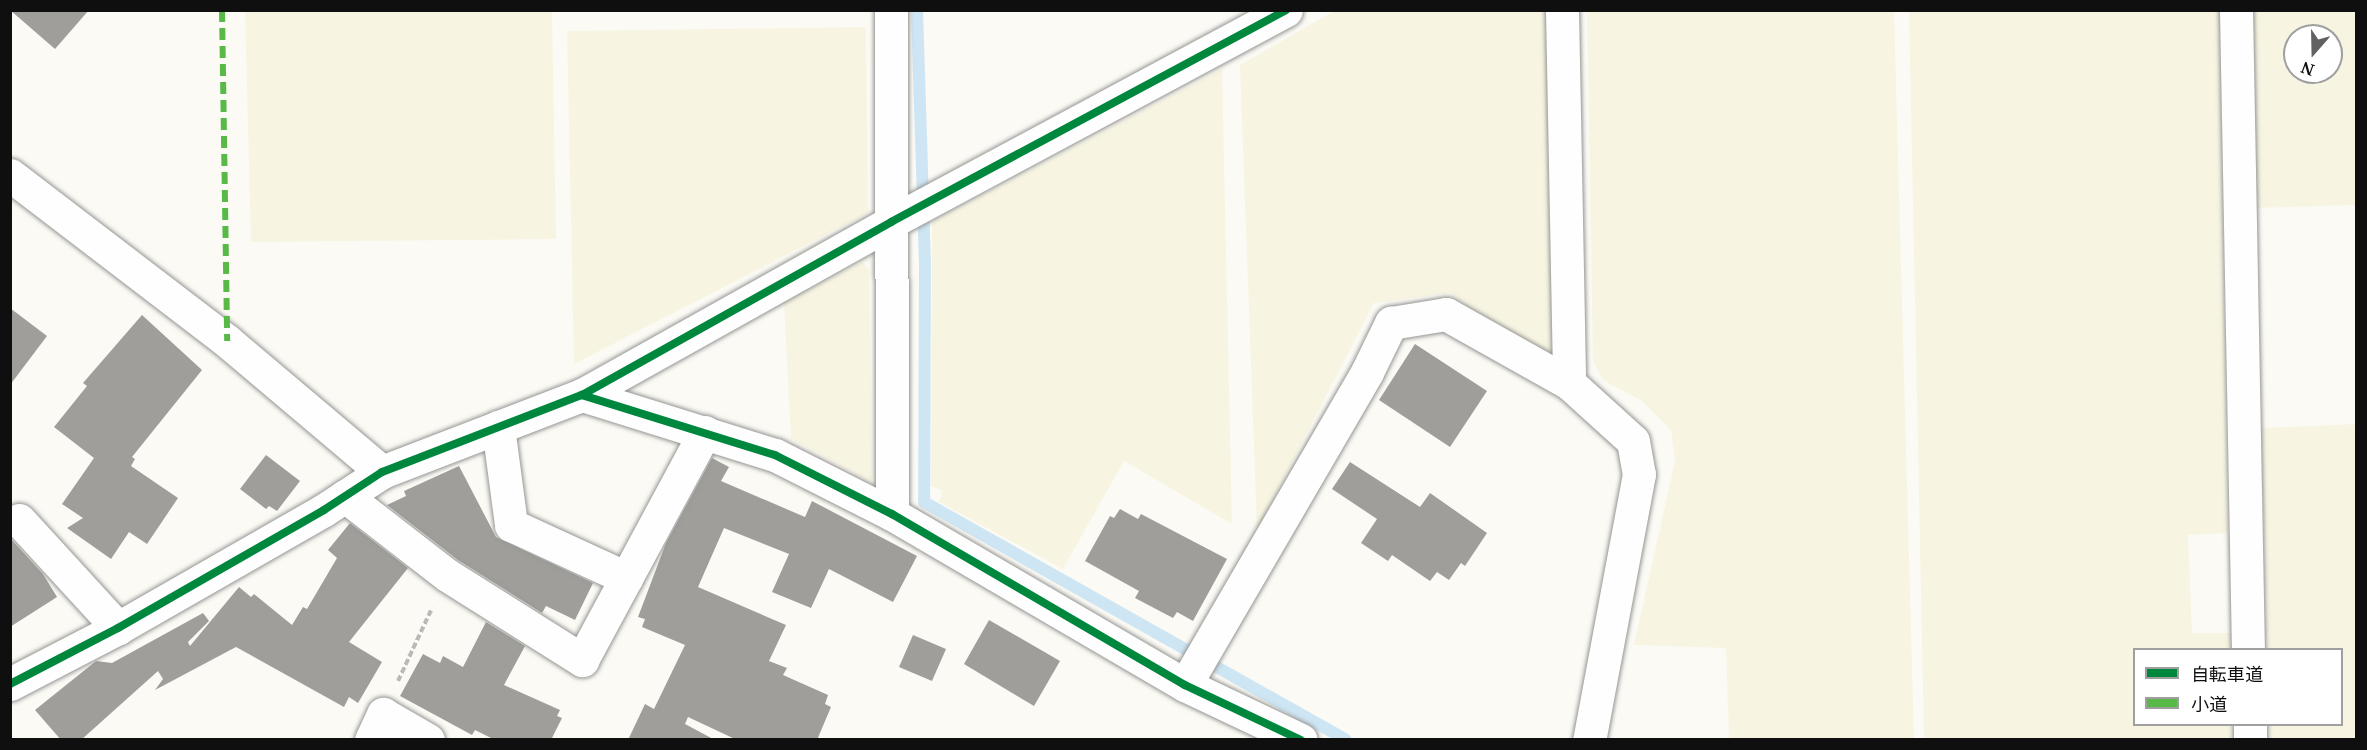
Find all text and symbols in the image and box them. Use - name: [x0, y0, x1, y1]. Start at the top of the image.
- north arrow: [2283, 24, 2343, 84]
- text: N: [2298, 57, 2317, 82]
- legend: [2133, 648, 2343, 726]
- text: 自転車道: [2191, 662, 2263, 686]
- text: 小道: [2191, 692, 2227, 716]

